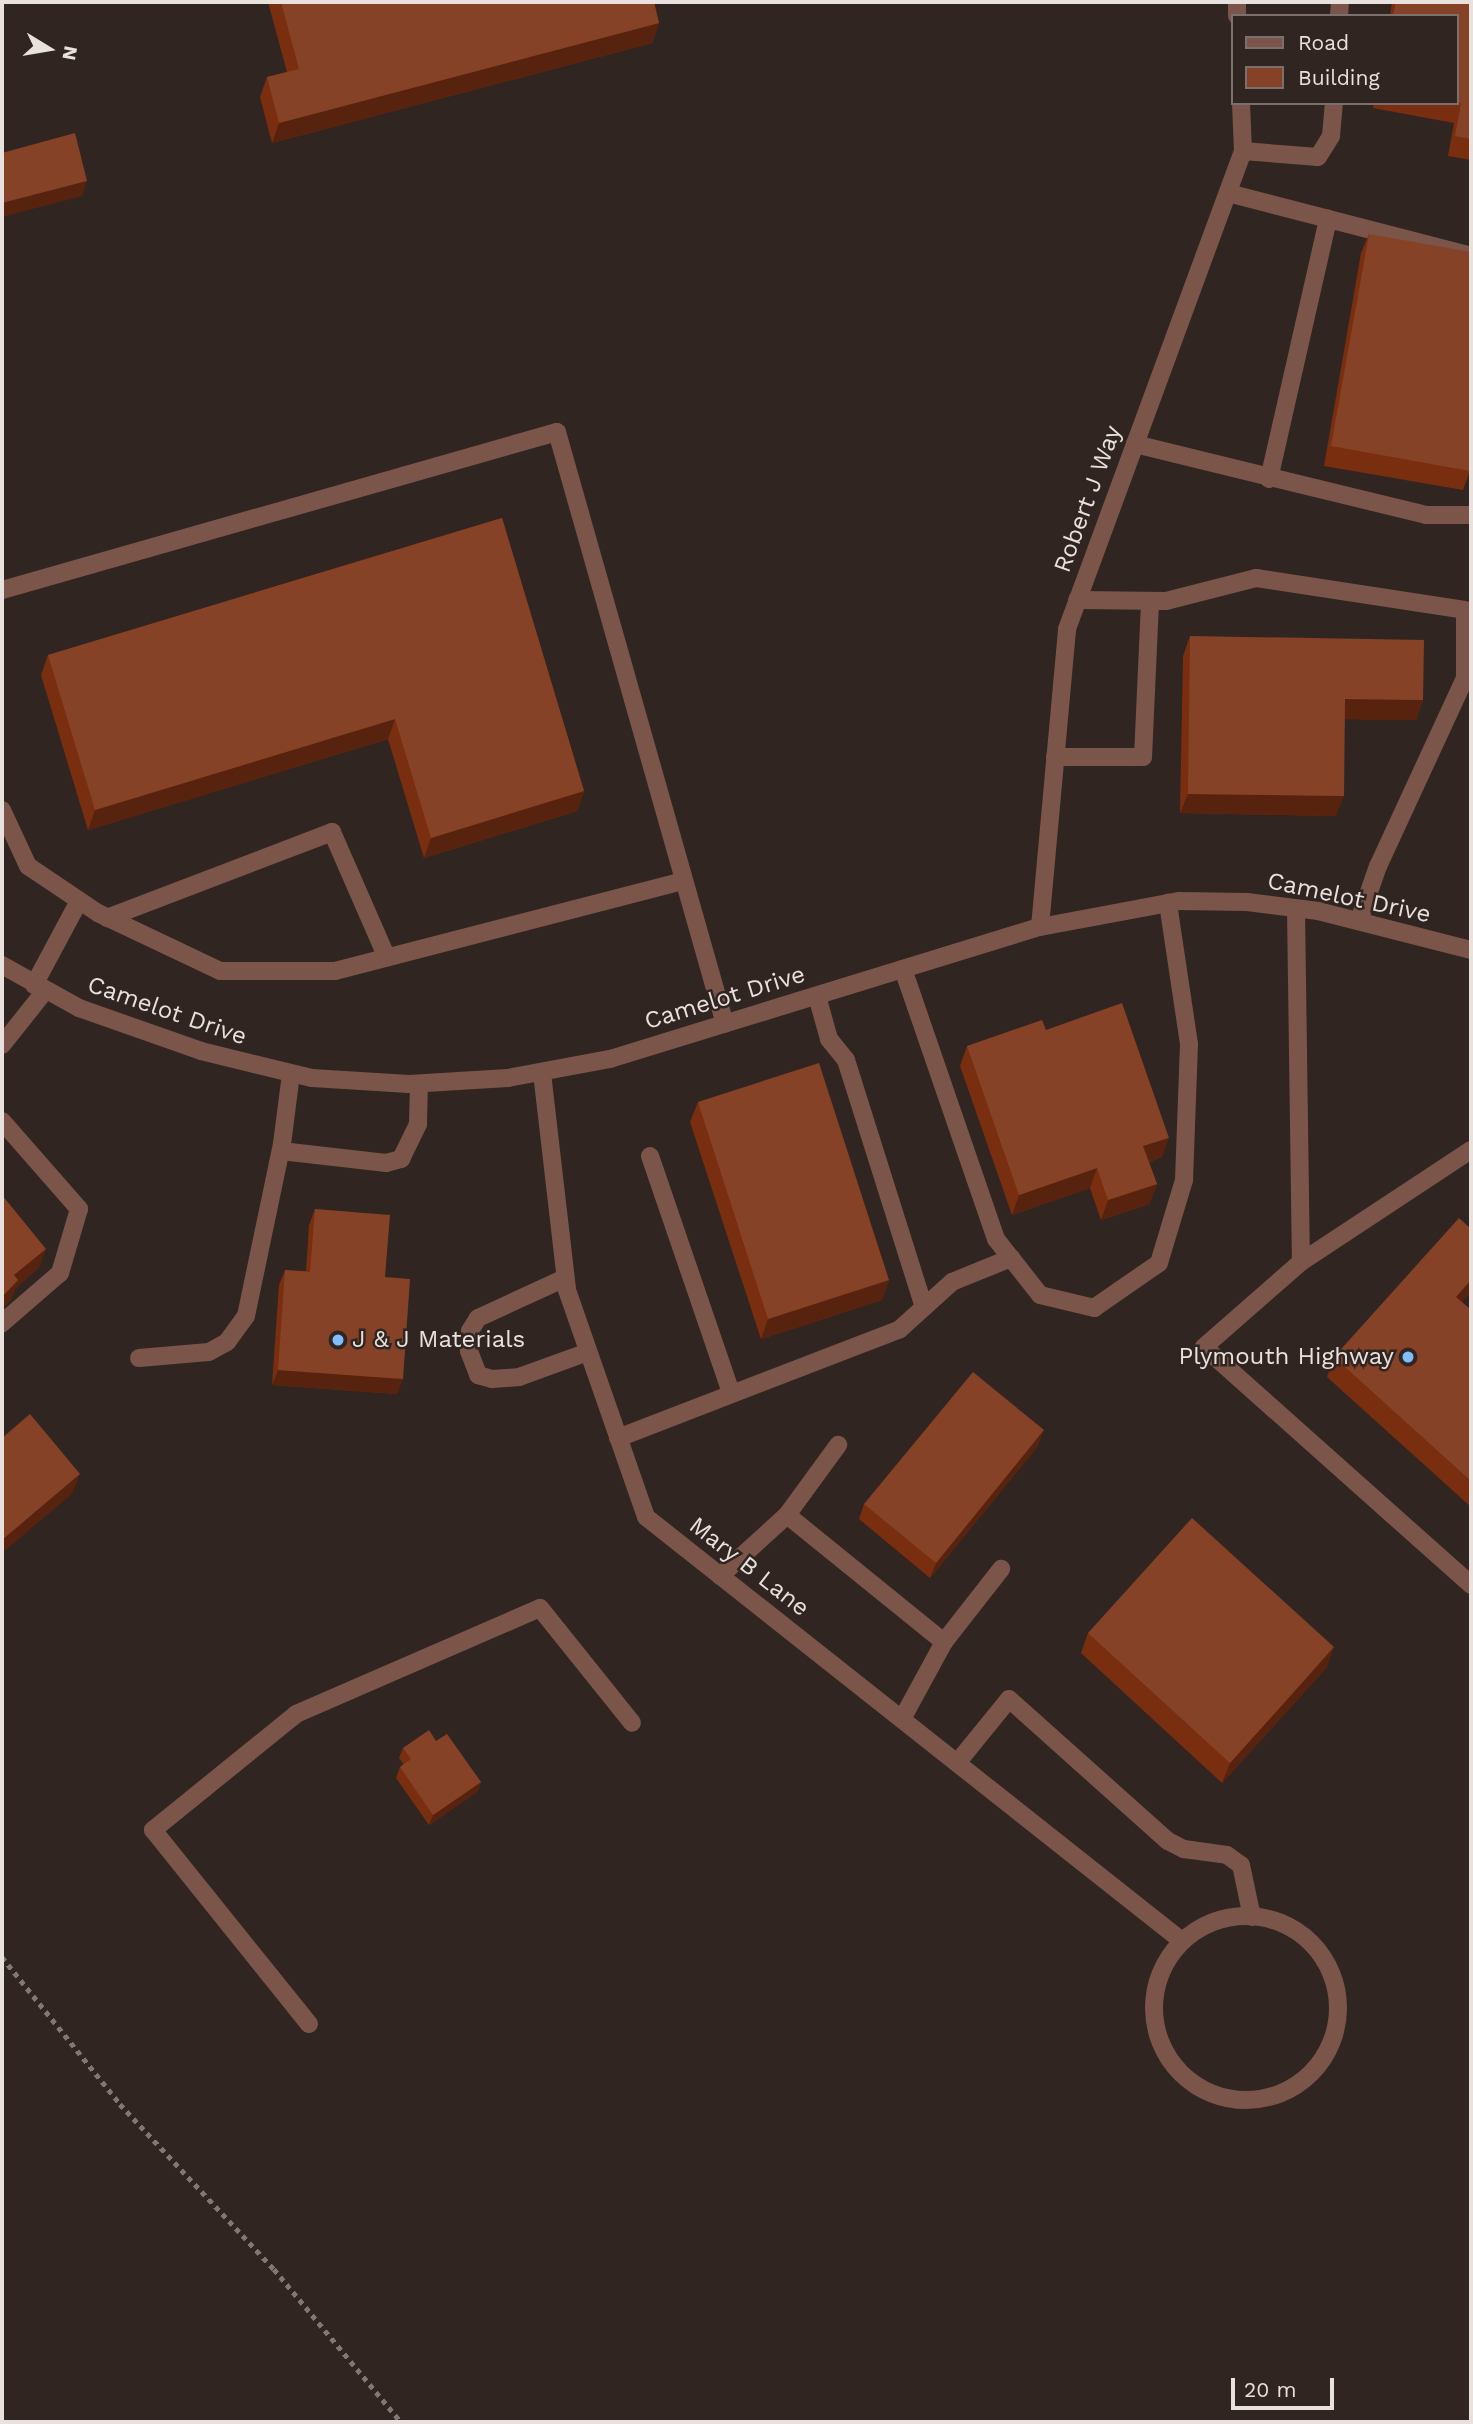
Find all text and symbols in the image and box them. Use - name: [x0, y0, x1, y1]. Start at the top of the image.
- north arrow: [14, 14, 84, 84]
- legend: [1232, 14, 1459, 105]
- text: Road: [1298, 30, 1349, 55]
- text: N: [57, 44, 83, 62]
- text: Building: [1298, 65, 1380, 90]
- street label: Robert J Way: [1048, 421, 1128, 577]
- street label: Camelot Drive: [1265, 867, 1433, 929]
- street label: Camelot Drive: [641, 960, 809, 1036]
- street label: Camelot Drive: [84, 970, 250, 1052]
- place label: J & J Materials: [352, 1326, 526, 1354]
- marker: J & J Materials: [330, 1332, 346, 1348]
- place label: Plymouth Highway: [1179, 1343, 1394, 1371]
- marker: Plymouth Highway: [1400, 1349, 1416, 1365]
- street label: Mary B Lane: [683, 1511, 815, 1623]
- scale bar: [1235, 2364, 1338, 2408]
- text: 20 m: [1244, 2377, 1296, 2402]

